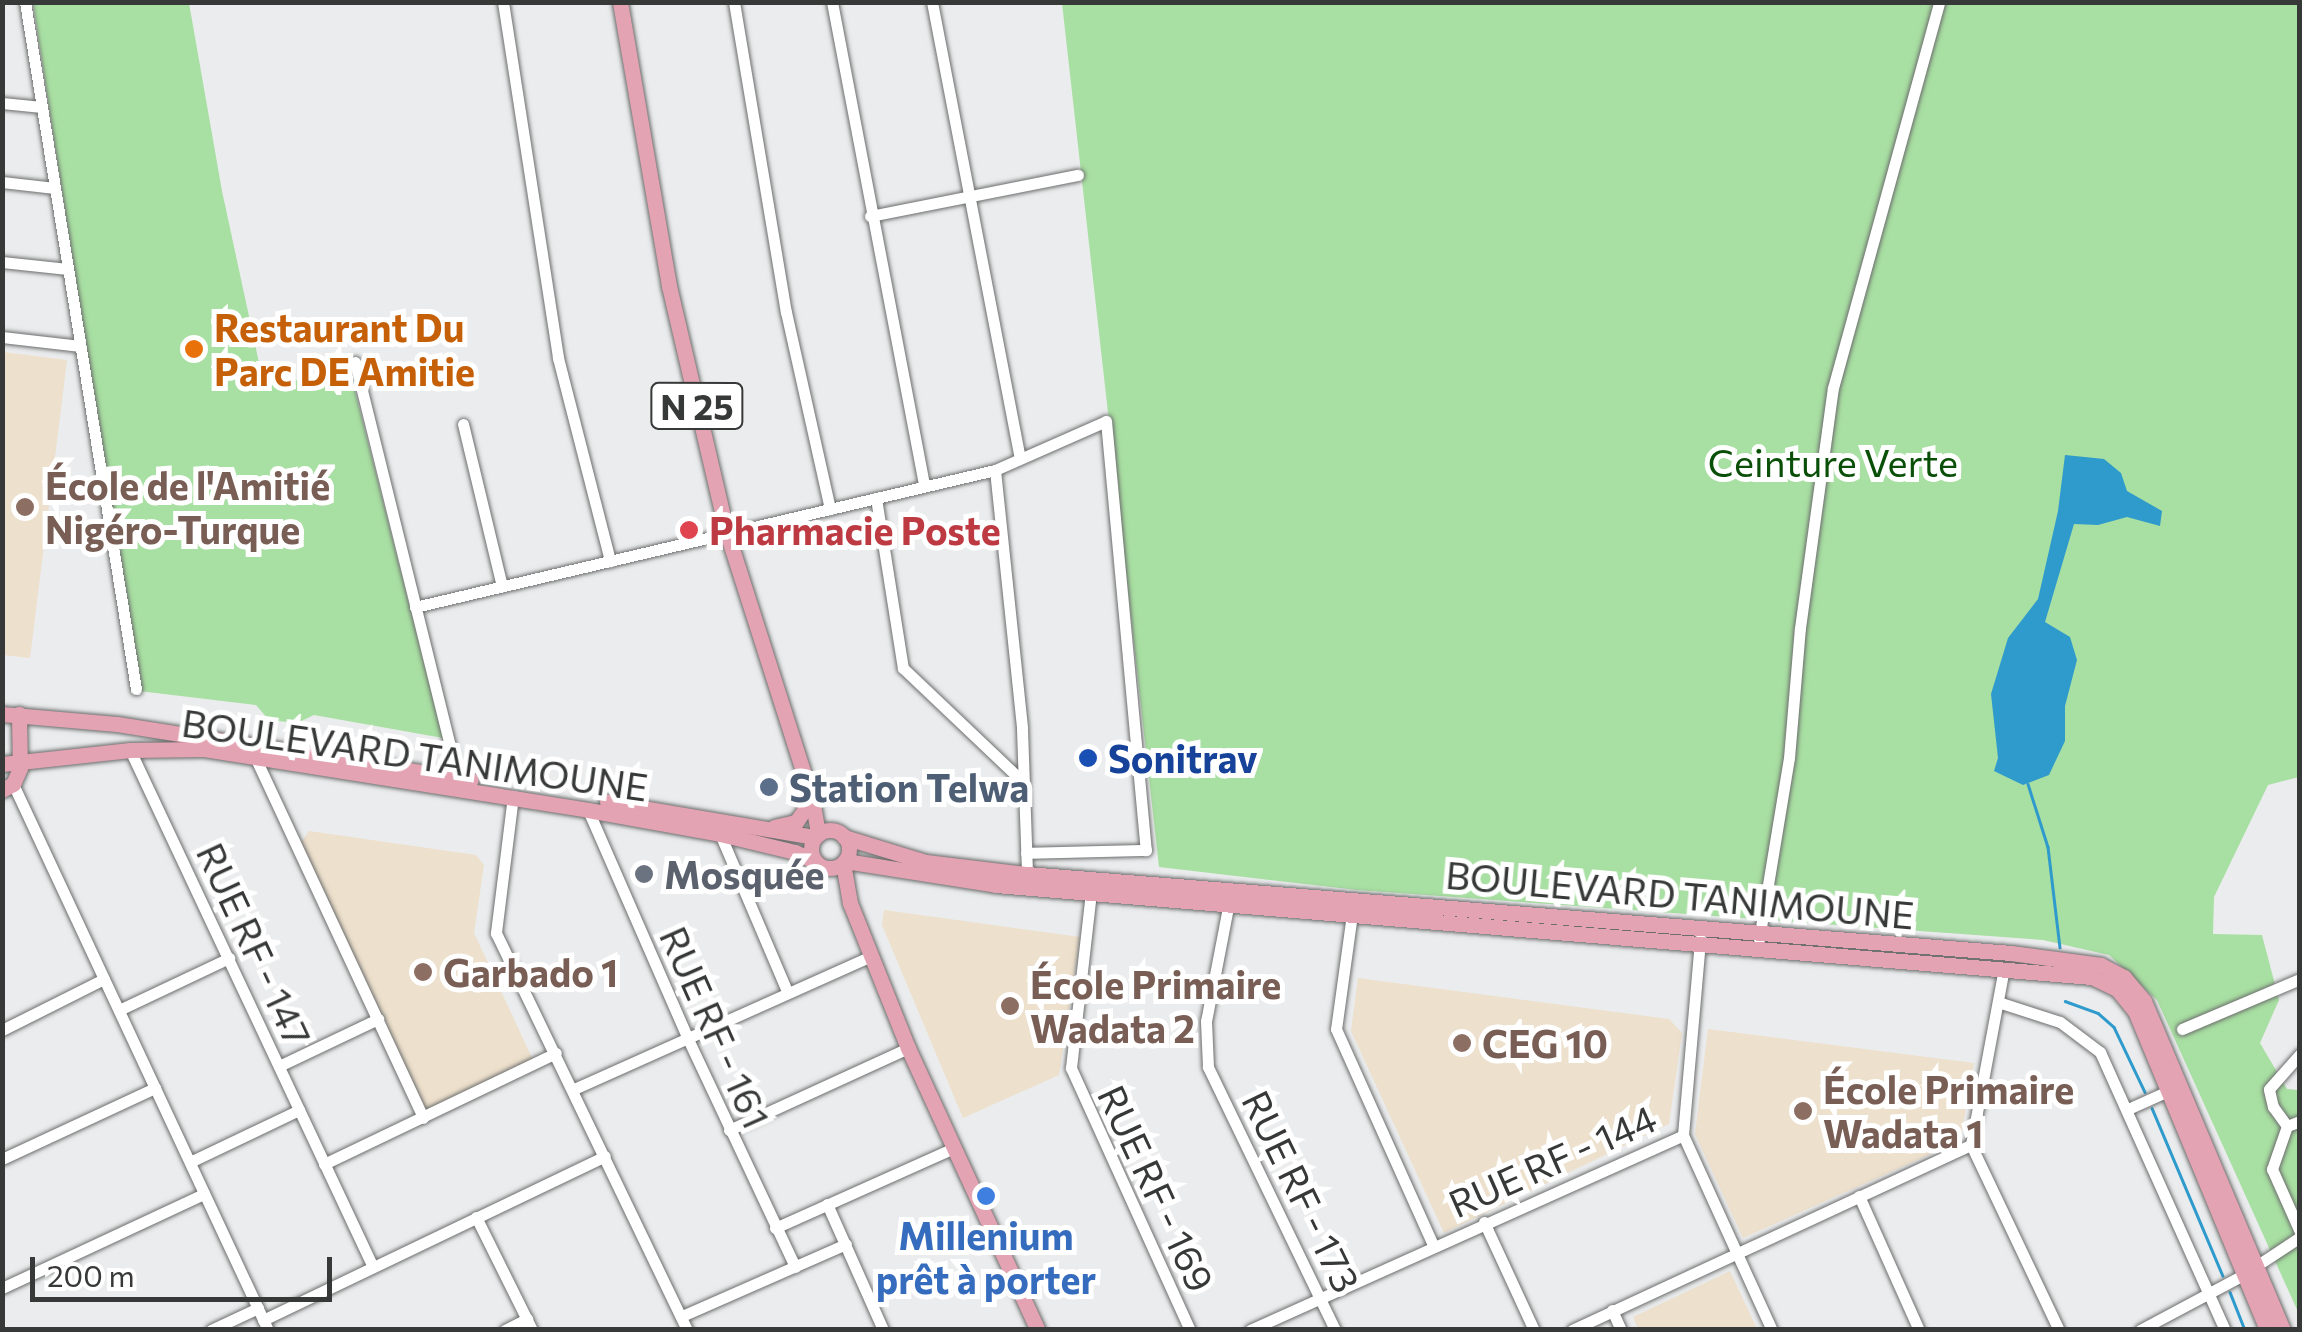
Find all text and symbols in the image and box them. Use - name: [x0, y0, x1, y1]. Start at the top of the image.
- place label: Restaurant Du Parc DE Amitie: [214, 304, 475, 394]
- marker: Restaurant Du Parc DE Amitie: [183, 338, 205, 360]
- road number: N 25: [650, 376, 744, 436]
- park label: Ceinture Verte: [1708, 439, 1958, 485]
- place label: École de l'Amitié Nigéro-Turque: [45, 462, 330, 552]
- marker: École de l'Amitié Nigéro-Turque: [14, 496, 36, 518]
- place label: Pharmacie Poste: [709, 507, 1001, 553]
- marker: Pharmacie Poste: [678, 519, 700, 541]
- street label: BOULEVARD TANIMOUNE: [179, 699, 651, 809]
- place label: Sonitrav: [1108, 735, 1258, 781]
- marker: Sonitrav: [1077, 747, 1099, 769]
- place label: Station Telwa: [789, 764, 1029, 810]
- marker: Station Telwa: [758, 776, 780, 798]
- street label: RUE RF - 147: [188, 835, 322, 1053]
- place label: Mosquée: [664, 851, 824, 897]
- street label: BOULEVARD TANIMOUNE: [1444, 851, 1916, 937]
- marker: Mosquée: [633, 863, 655, 885]
- street label: RUE RF - 161: [651, 919, 781, 1135]
- place label: Garbado 1: [443, 949, 618, 995]
- marker: Garbado 1: [412, 961, 434, 983]
- place label: École Primaire Wadata 2: [1030, 961, 1281, 1050]
- marker: École Primaire Wadata 2: [999, 995, 1021, 1017]
- place label: CEG 10: [1482, 1020, 1608, 1066]
- marker: CEG 10: [1451, 1032, 1473, 1054]
- place label: École Primaire Wadata 1: [1823, 1066, 2074, 1156]
- street label: RUE RF - 169: [1089, 1078, 1225, 1298]
- street label: RUE RF - 173: [1234, 1083, 1370, 1299]
- street label: RUE RF - 144: [1441, 1094, 1663, 1226]
- marker: École Primaire Wadata 1: [1792, 1100, 1814, 1122]
- marker: Millenium prêt à porter: [975, 1185, 997, 1207]
- place label: Millenium prêt à porter: [876, 1212, 1096, 1302]
- scale bar: [35, 1237, 338, 1299]
- text: 200 m: [47, 1256, 135, 1293]

